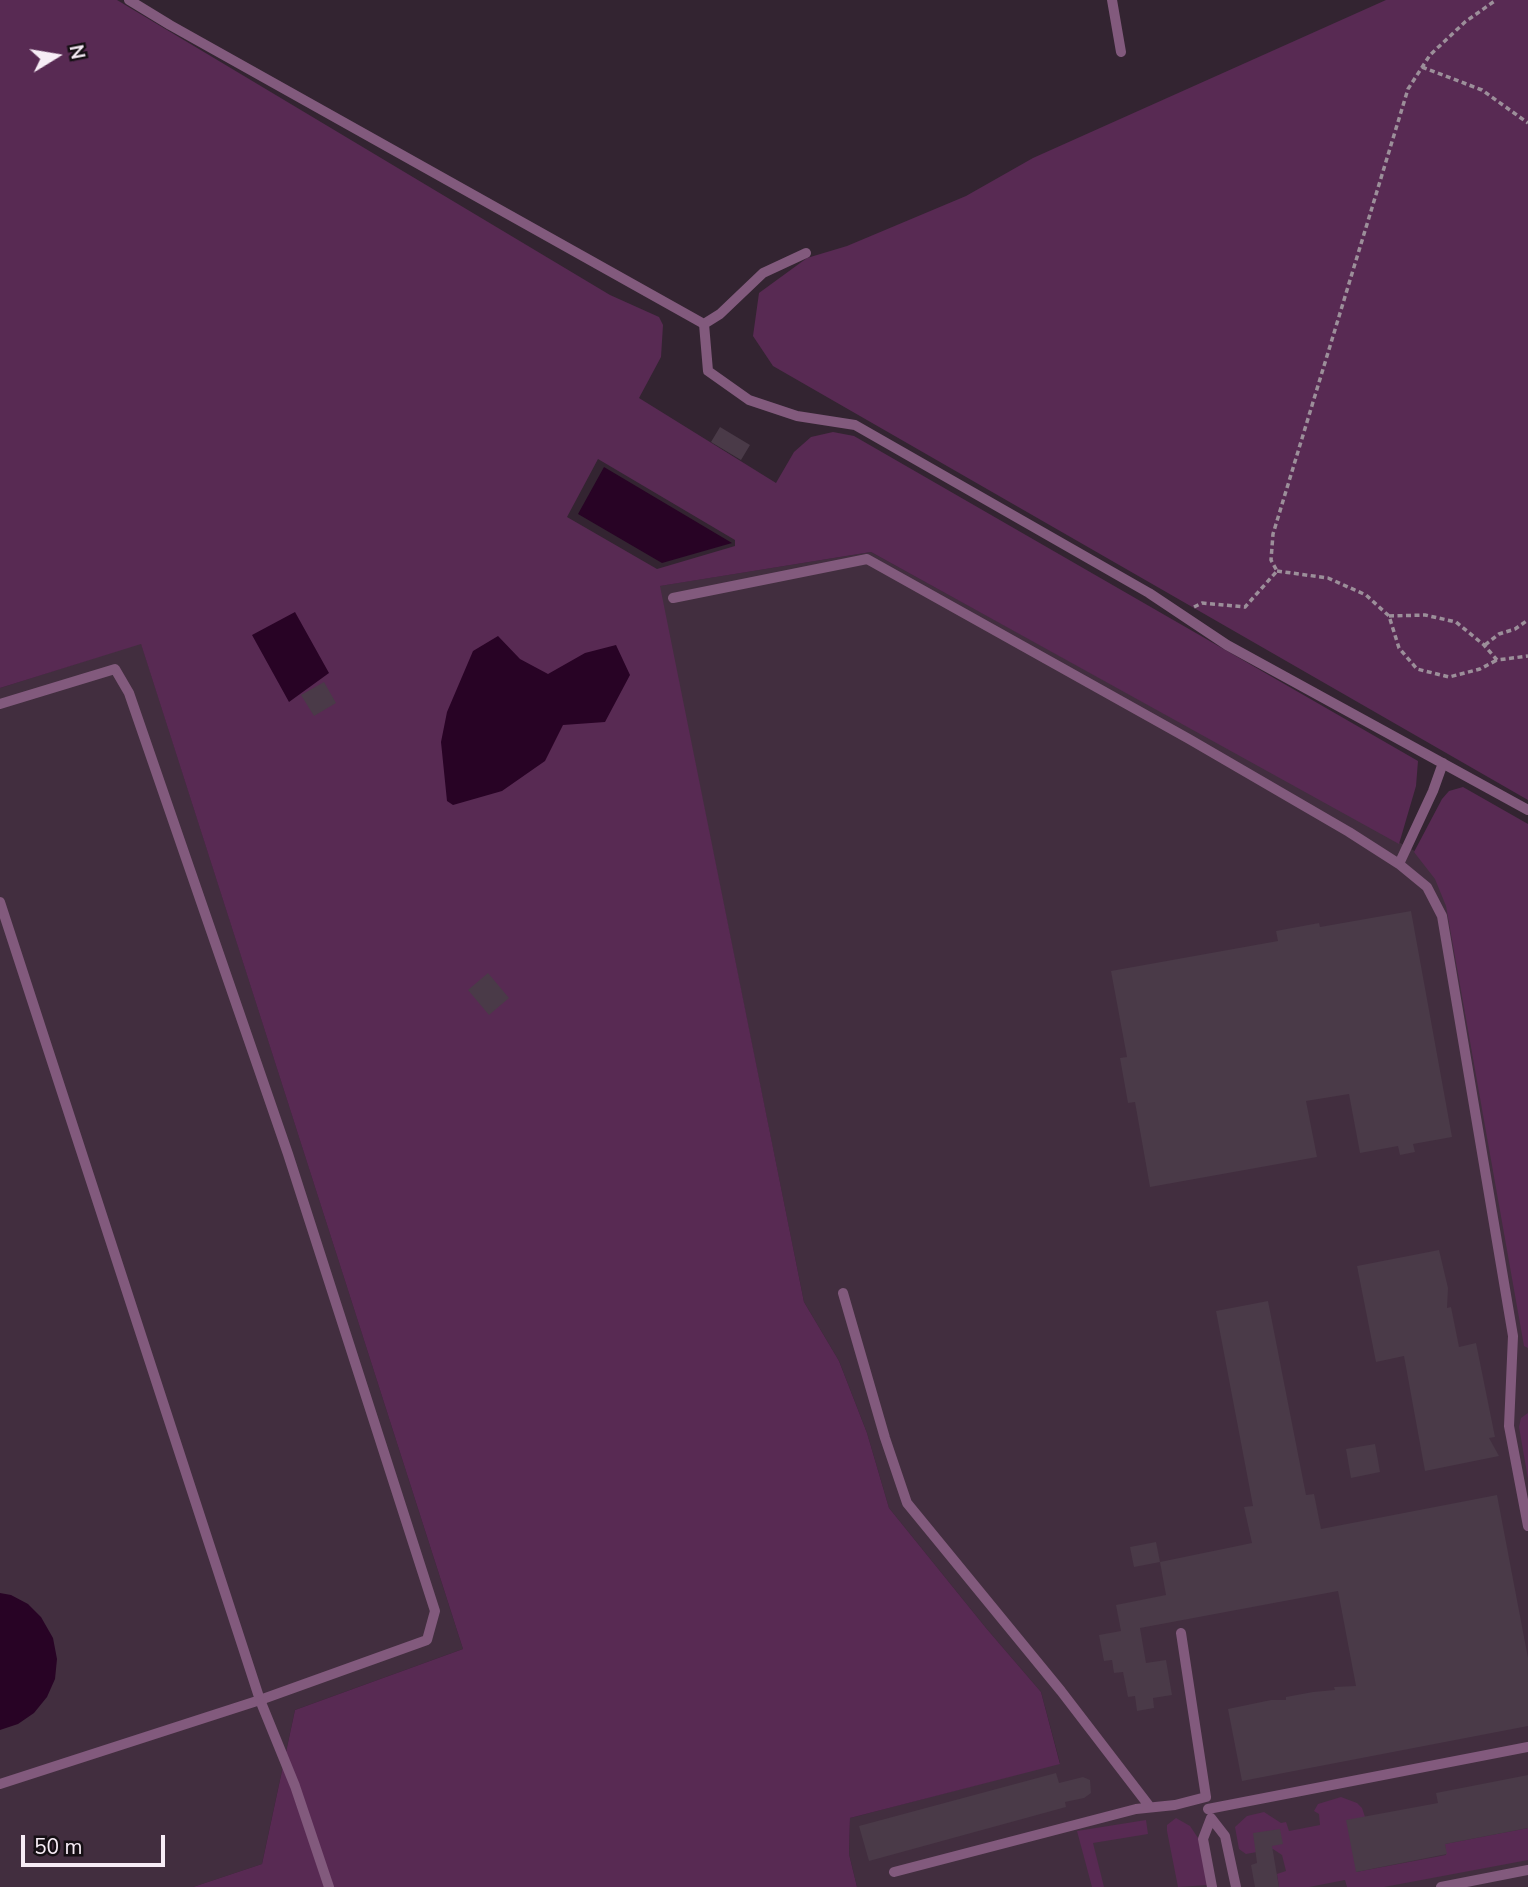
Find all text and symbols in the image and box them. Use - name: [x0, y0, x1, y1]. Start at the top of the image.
- north arrow: [21, 21, 91, 91]
- text: N: [62, 43, 91, 61]
- scale bar: [24, 1820, 168, 1864]
- text: 50 m: [34, 1833, 83, 1861]

